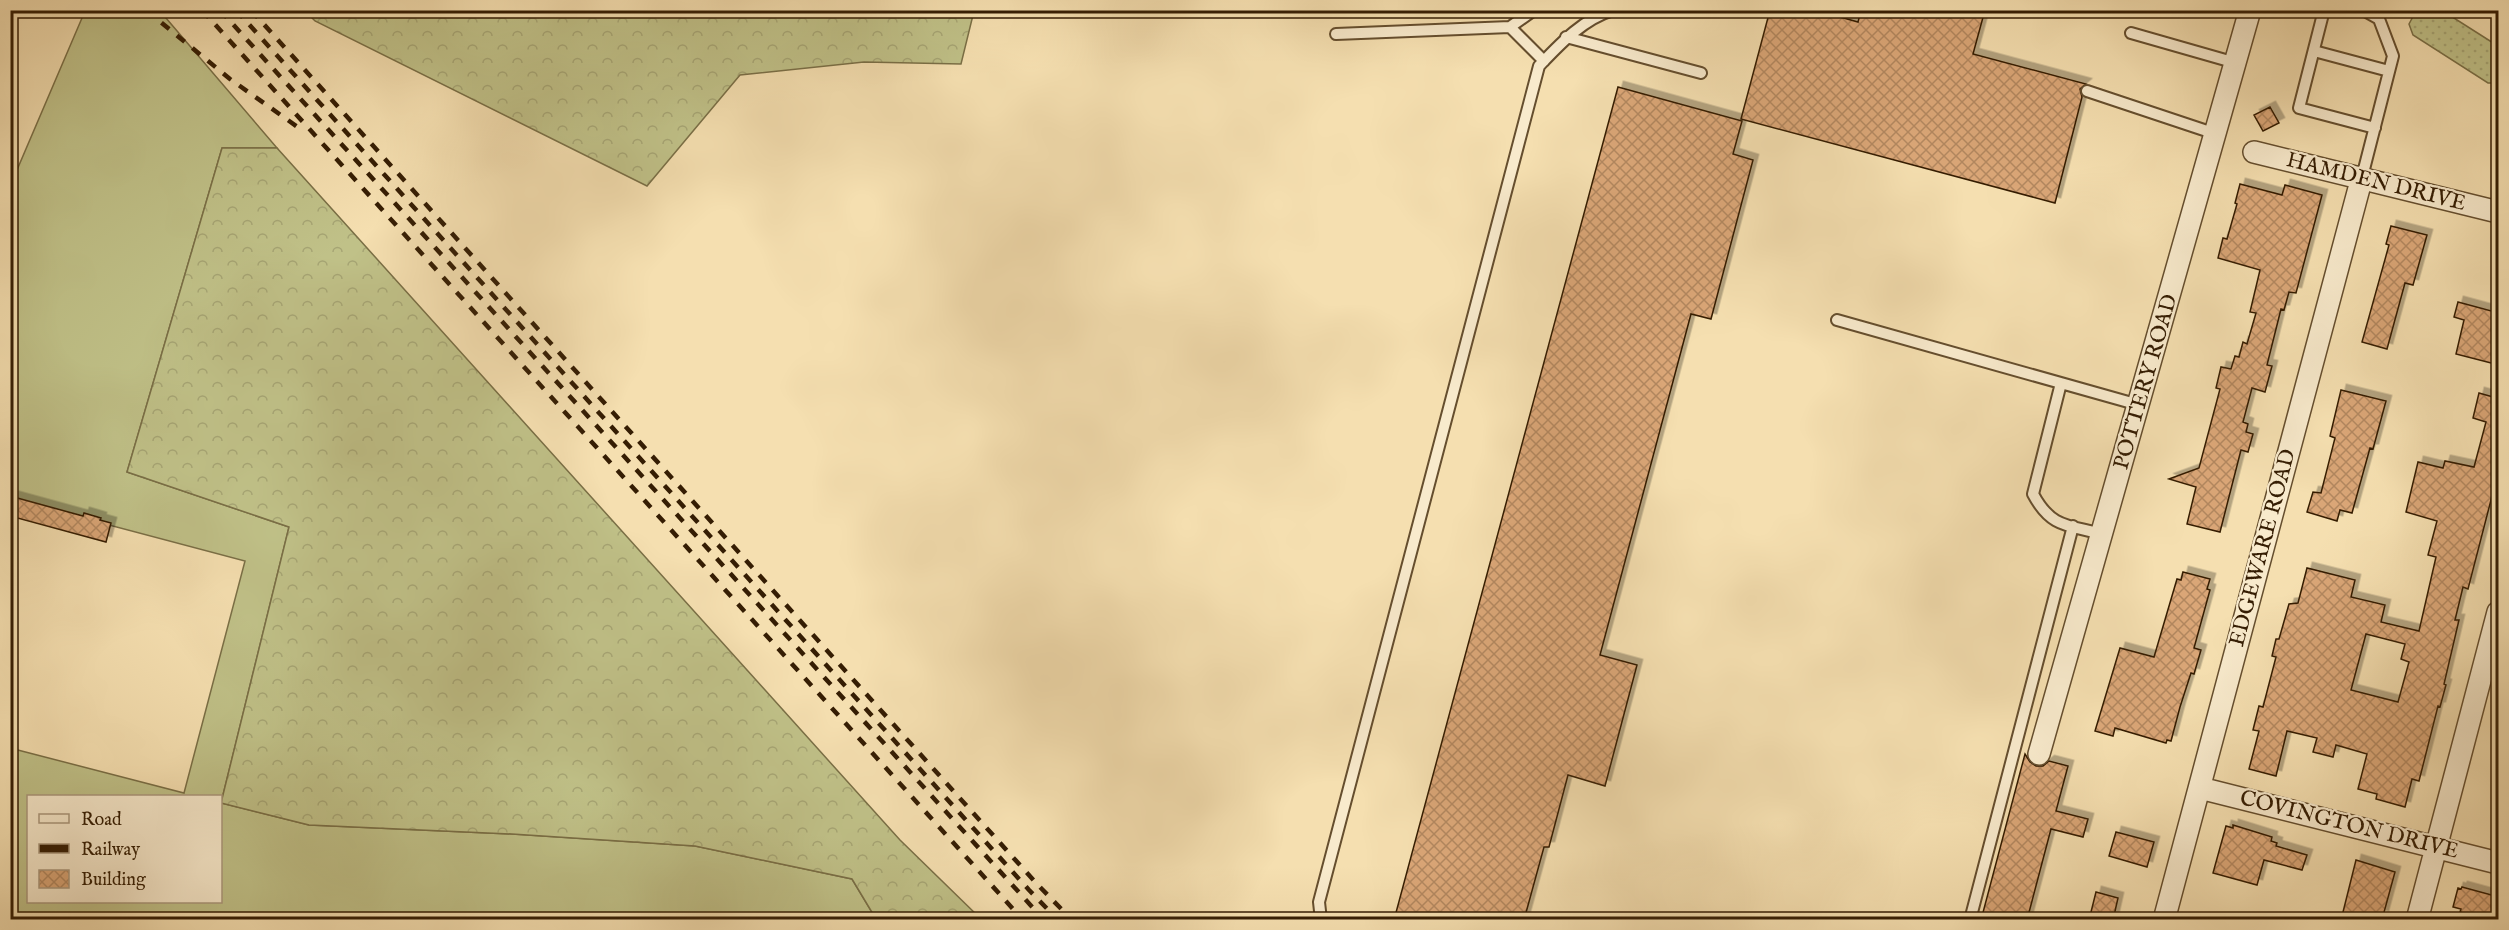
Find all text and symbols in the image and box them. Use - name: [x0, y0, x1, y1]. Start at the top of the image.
- street label: HAMDEN DRIVE: [2283, 146, 2469, 218]
- street label: POTTERY ROAD: [2108, 291, 2184, 473]
- street label: EDGEWARE ROAD: [2223, 446, 2303, 650]
- street label: COVINGTON DRIVE: [2237, 784, 2461, 866]
- legend: [27, 795, 222, 903]
- text: Road: [81, 809, 122, 832]
- text: Railway: [81, 839, 140, 862]
- text: Building: [81, 869, 146, 892]

